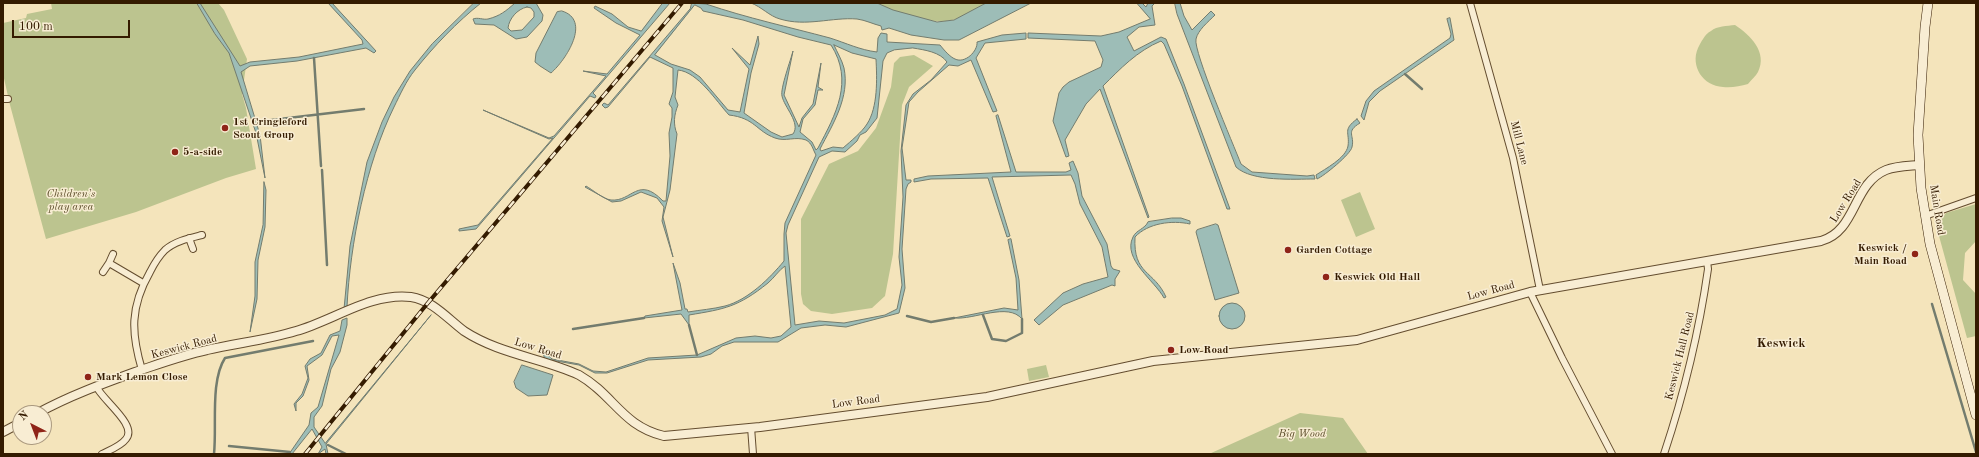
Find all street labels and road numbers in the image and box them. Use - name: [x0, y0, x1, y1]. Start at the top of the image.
- street label: Mill Lane: [1507, 120, 1531, 166]
- street label: Low Road: [1827, 177, 1865, 225]
- street label: Main Road: [1926, 184, 1948, 236]
- street label: Low Road: [1466, 278, 1516, 304]
- street label: Keswick Hall Road: [1663, 310, 1697, 402]
- street label: Keswick Road: [150, 332, 218, 362]
- street label: Low Road: [513, 336, 563, 362]
- street label: Low Road: [831, 392, 881, 412]

